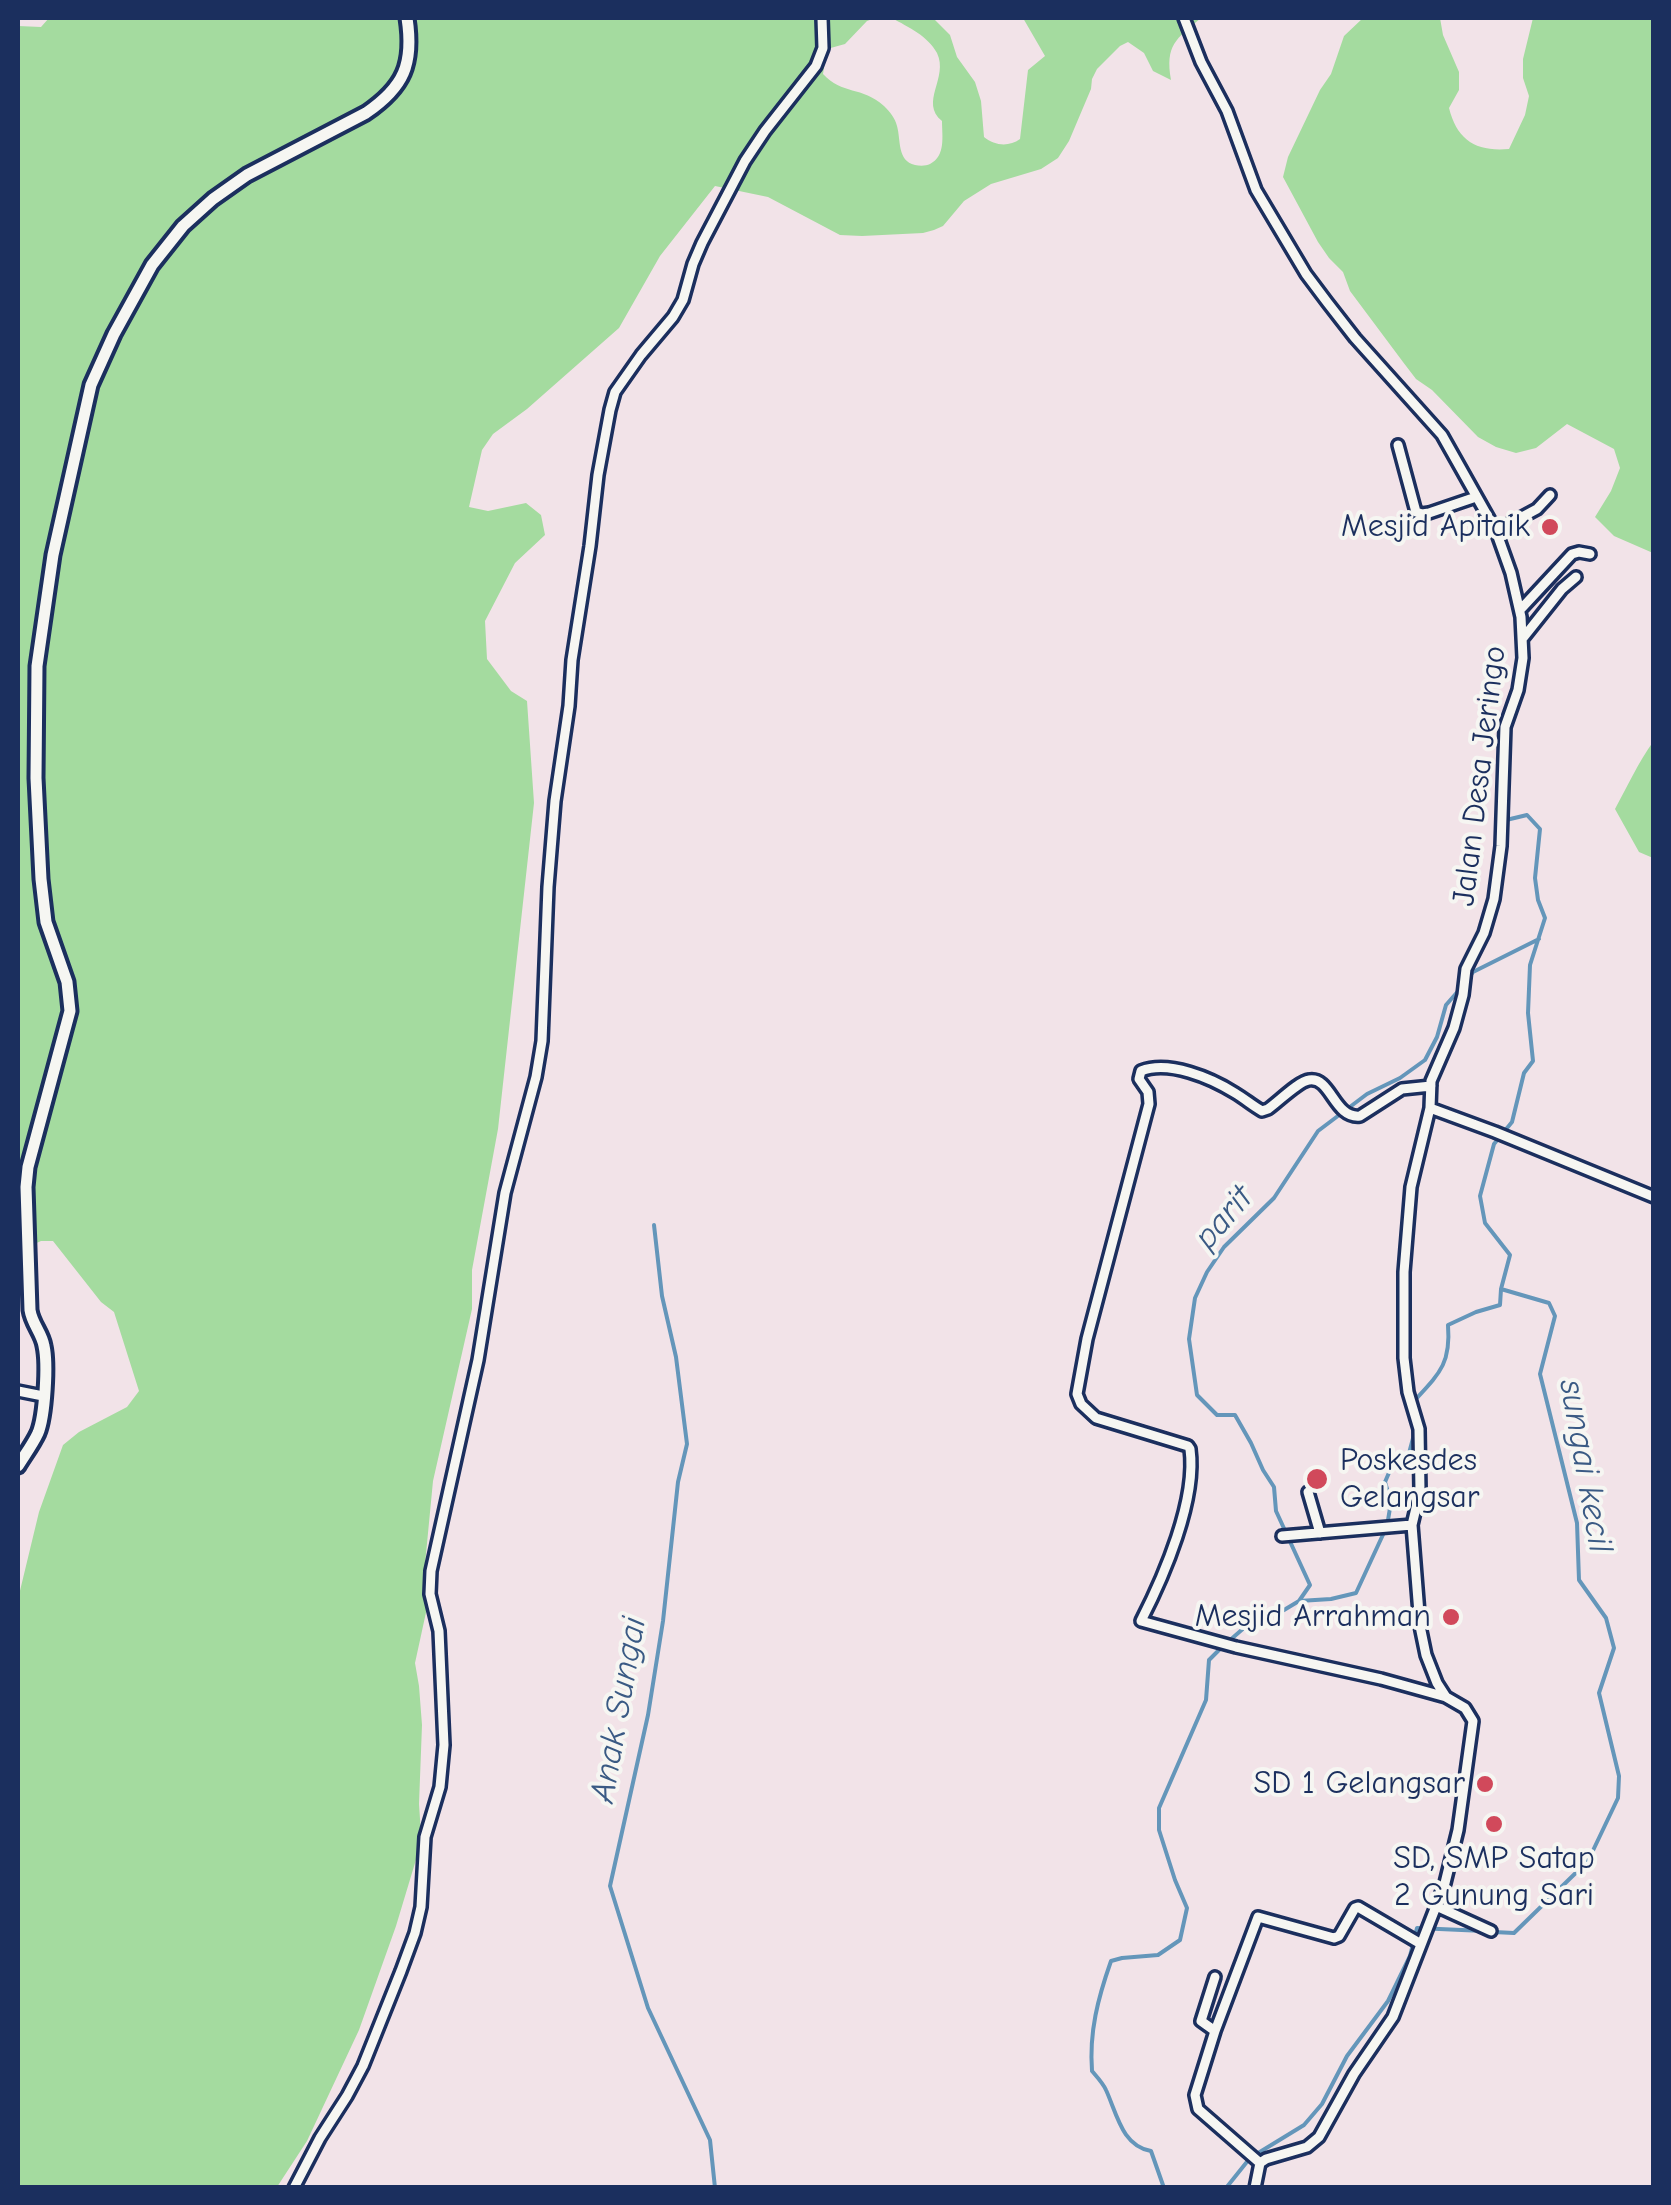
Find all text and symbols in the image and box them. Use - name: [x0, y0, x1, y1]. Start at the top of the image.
- place label: Mesjid Apitaik: [1341, 508, 1530, 546]
- marker: Mesjid Apitaik: [1539, 516, 1561, 538]
- street label: Jalan Desa Jeringo: [1445, 644, 1515, 908]
- water label: parit: [1185, 1178, 1263, 1258]
- water label: sungai kecil: [1549, 1376, 1621, 1556]
- place label: Poskesdes Gelangsar: [1340, 1442, 1480, 1517]
- marker: Poskesdes Gelangsar: [1304, 1466, 1330, 1492]
- place label: Mesjid Arrahman: [1195, 1598, 1431, 1636]
- marker: Mesjid Arrahman: [1440, 1606, 1462, 1628]
- water label: Anak Sungai: [582, 1614, 656, 1806]
- place label: SD 1 Gelangsar: [1254, 1765, 1465, 1803]
- marker: SD 1 Gelangsar: [1474, 1773, 1496, 1795]
- marker: SD, SMP Satap 2 Gunung Sari: [1483, 1813, 1505, 1835]
- place label: SD, SMP Satap 2 Gunung Sari: [1393, 1840, 1595, 1915]

